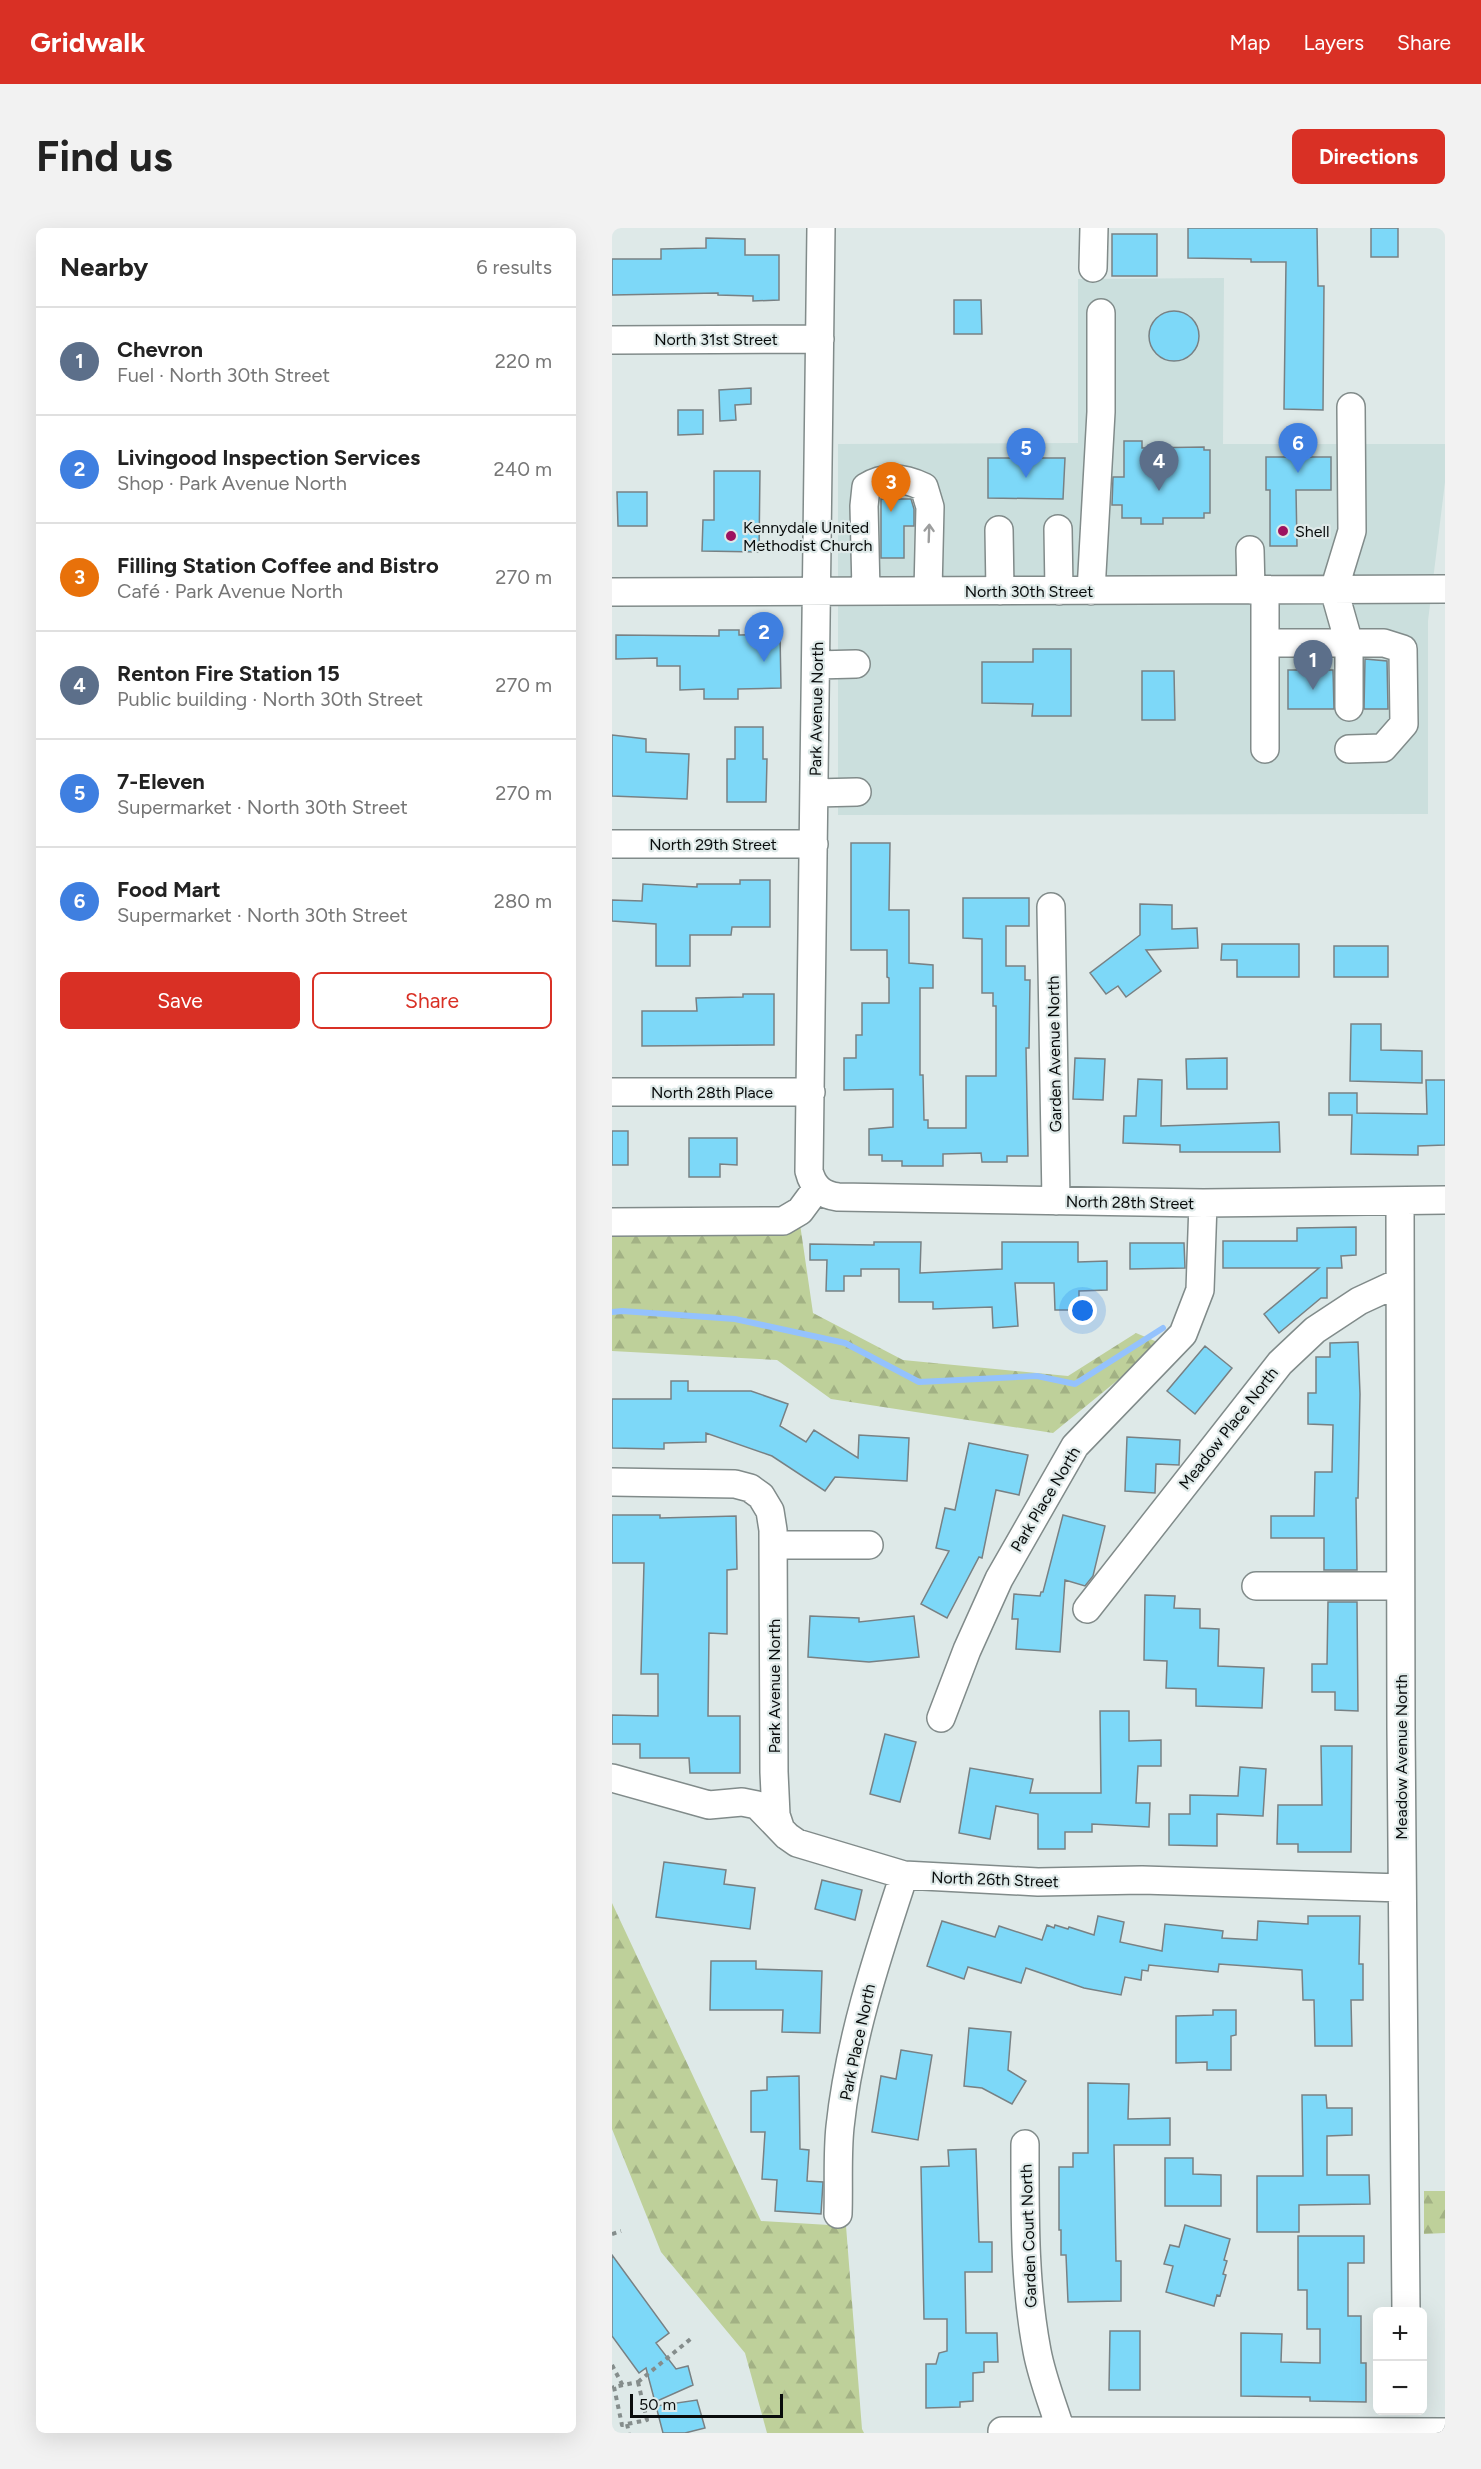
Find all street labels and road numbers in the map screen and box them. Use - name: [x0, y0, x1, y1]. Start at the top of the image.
- street label: North 31st Street: [654, 330, 778, 349]
- street label: North 30th Street: [965, 582, 1093, 601]
- street label: Park Avenue North: [806, 642, 827, 776]
- street label: North 29th Street: [649, 835, 777, 854]
- street label: Garden Avenue North: [1044, 975, 1065, 1133]
- street label: North 28th Place: [651, 1083, 773, 1102]
- street label: North 28th Street: [1066, 1192, 1194, 1213]
- street label: Meadow Place North: [1175, 1363, 1282, 1493]
- street label: Park Place North: [1007, 1443, 1084, 1555]
- street label: Park Avenue North: [765, 1619, 784, 1753]
- street label: Meadow Avenue North: [1392, 1674, 1411, 1840]
- street label: North 26th Street: [931, 1868, 1059, 1891]
- street label: Park Place North: [836, 1982, 879, 2102]
- street label: Garden Court North: [1016, 2164, 1041, 2308]

